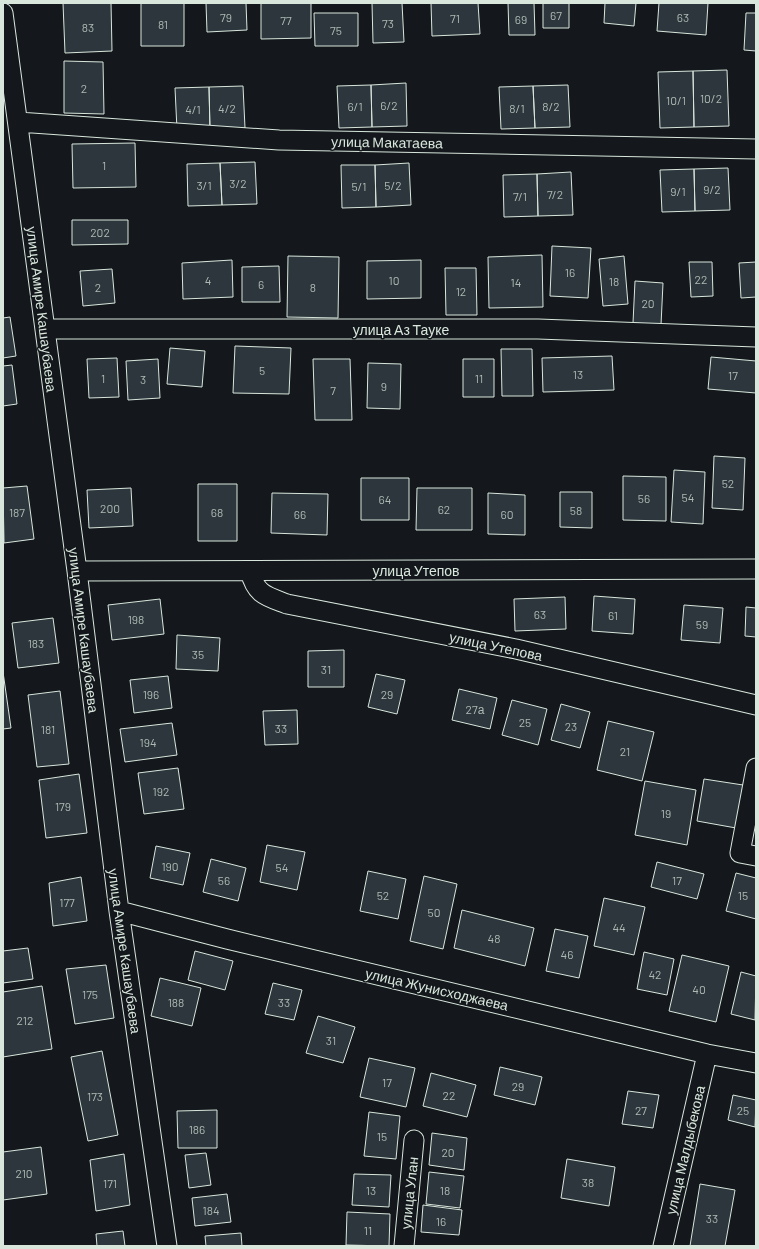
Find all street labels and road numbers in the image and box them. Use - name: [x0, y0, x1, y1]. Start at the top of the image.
- street label: улица Макатаева: [331, 133, 443, 151]
- street label: улица Амире Кашаубаева: [23, 225, 61, 393]
- street label: улица Аз Тауке: [353, 321, 449, 338]
- street label: улица Амире Кашаубаева: [65, 546, 103, 714]
- street label: улица Утепов: [372, 562, 460, 579]
- street label: улица Утепова: [448, 628, 544, 664]
- street label: улица Амире Кашаубаева: [105, 867, 145, 1035]
- street label: улица Жунисходжаева: [364, 964, 510, 1014]
- street label: улица Малдыбекова: [662, 1084, 708, 1216]
- street label: улица Улан: [397, 1156, 421, 1230]

